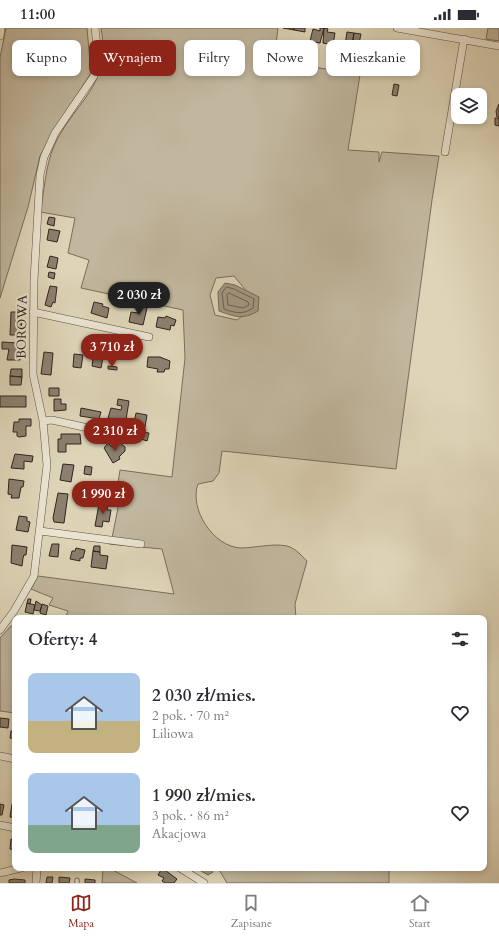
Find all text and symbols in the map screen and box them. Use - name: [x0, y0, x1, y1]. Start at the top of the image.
- text: 11:00: [20, 4, 55, 24]
- chip: Kupno: [12, 40, 81, 76]
- chip: Wynajem: [89, 40, 176, 76]
- chip: Filtry: [184, 40, 245, 76]
- chip: Nowe: [253, 40, 318, 76]
- chip: Mieszkanie: [326, 40, 420, 76]
- map controls: [451, 88, 487, 124]
- button: layers: [451, 88, 487, 124]
- pin: 2 030 zł: [98, 282, 180, 316]
- text: 2 030 zł: [117, 286, 161, 304]
- street label: BOROWA: [12, 294, 32, 359]
- pin: 3 710 zł: [71, 334, 153, 368]
- text: 3 710 zł: [90, 338, 134, 356]
- pin: 2 310 zł: [74, 418, 156, 452]
- text: 2 310 zł: [93, 422, 137, 440]
- pin: 1 990 zł: [62, 481, 144, 515]
- text: 1 990 zł: [81, 485, 125, 503]
- text: Oferty: 4: [28, 628, 97, 651]
- icon: filters: [449, 628, 471, 650]
- text: 2 030 zł/mies.: [152, 684, 256, 707]
- icon: home: [60, 689, 108, 737]
- icon: heart: [449, 702, 471, 724]
- text: 2 pok. · 70 m²: [152, 707, 229, 725]
- text: Liliowa: [152, 725, 194, 743]
- text: 1 990 zł/mies.: [152, 784, 256, 807]
- icon: home: [60, 789, 108, 837]
- icon: heart: [449, 802, 471, 824]
- text: 3 pok. · 86 m²: [152, 807, 229, 825]
- text: Akacjowa: [152, 825, 206, 843]
- tab: Mapa: [68, 892, 94, 931]
- tab: Zapisane: [231, 892, 272, 931]
- tab: Start: [409, 892, 431, 931]

